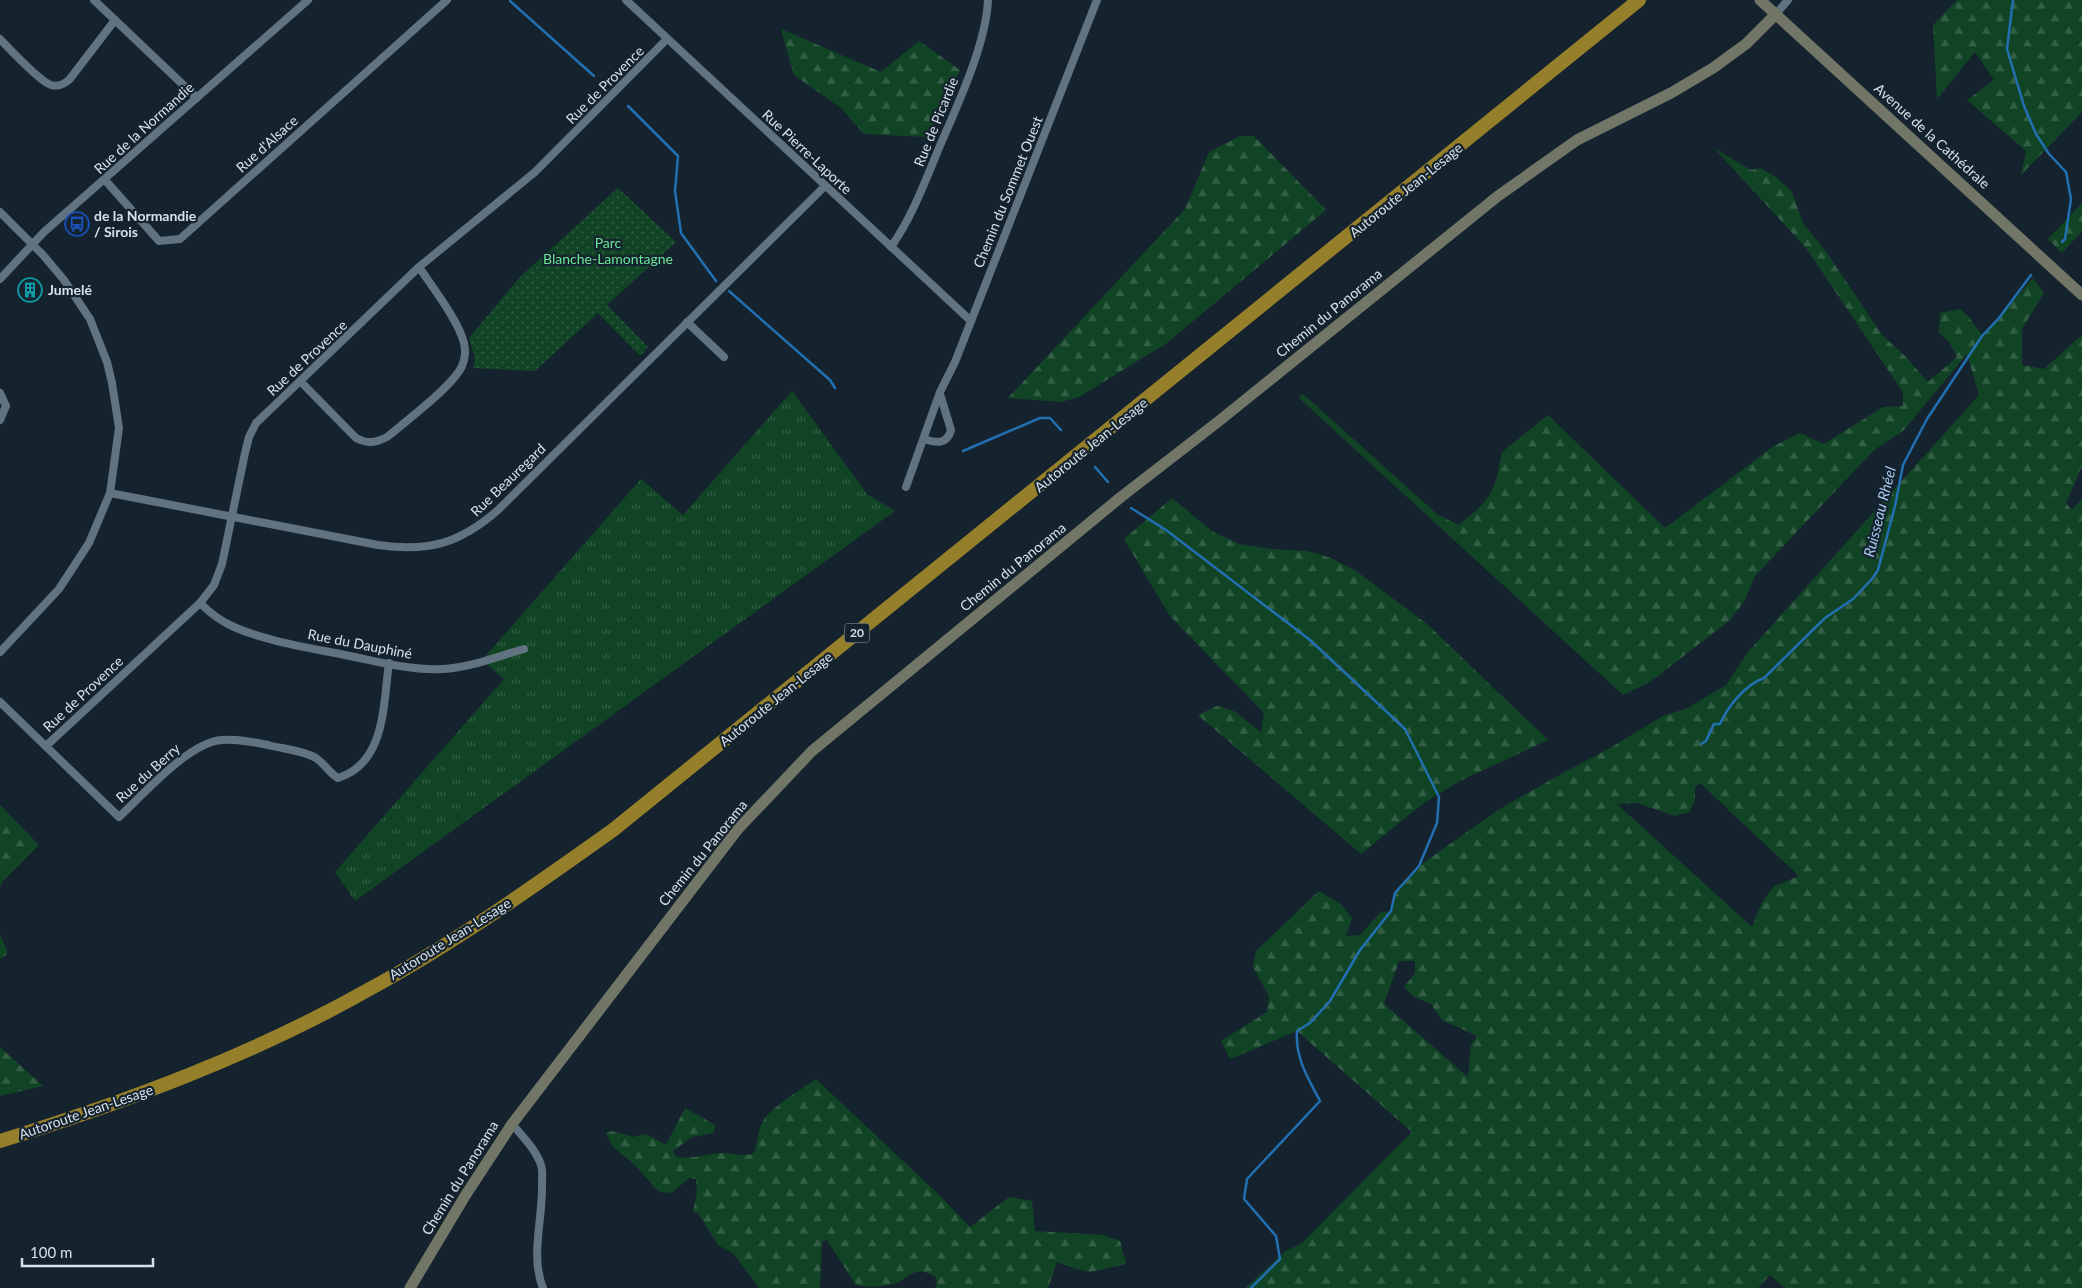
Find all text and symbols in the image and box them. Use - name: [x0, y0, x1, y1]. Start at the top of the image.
- street label: Rue de Provence: [562, 42, 647, 127]
- street label: Rue de Picardie: [910, 75, 961, 169]
- street label: Rue de la Normandie: [90, 78, 197, 177]
- street label: Avenue de la Cathédrale: [1871, 79, 1994, 192]
- street label: Rue Pierre-Laporte: [759, 106, 856, 198]
- street label: Rue d'Alsace: [232, 112, 301, 176]
- street label: Chemin du Sommet Ouest: [969, 114, 1046, 270]
- street label: Autoroute Jean-Lesage: [1346, 139, 1466, 241]
- place label: de la Normandie / Sirois: [94, 207, 197, 240]
- bus stop icon: de la Normandie / Sirois: [64, 211, 90, 237]
- park label: Parc Blanche-Lamontagne: [543, 234, 673, 267]
- street label: Chemin du Panorama: [1272, 265, 1385, 361]
- building icon: Jumelé: [17, 277, 43, 303]
- place label: Jumelé: [48, 281, 92, 298]
- street label: Rue de Provence: [263, 316, 350, 399]
- street label: Autoroute Jean-Lesage: [1031, 394, 1151, 496]
- street label: Rue Beauregard: [467, 440, 549, 520]
- water label: Ruisseau Rhéel: [1859, 464, 1899, 559]
- street label: Chemin du Panorama: [956, 519, 1069, 615]
- road number: 20: [844, 624, 870, 642]
- street label: Rue du Dauphiné: [306, 625, 414, 662]
- street label: Autoroute Jean-Lesage: [716, 648, 836, 750]
- street label: Rue de Provence: [39, 652, 126, 735]
- street label: Rue du Berry: [112, 739, 184, 806]
- street label: Chemin du Panorama: [655, 796, 751, 909]
- street label: Autoroute Jean-Lesage: [386, 894, 514, 983]
- street label: Autoroute Jean-Lesage: [16, 1081, 155, 1142]
- street label: Chemin du Panorama: [418, 1118, 502, 1238]
- scale bar: [22, 1236, 154, 1268]
- text: 100 m: [30, 1243, 72, 1261]

